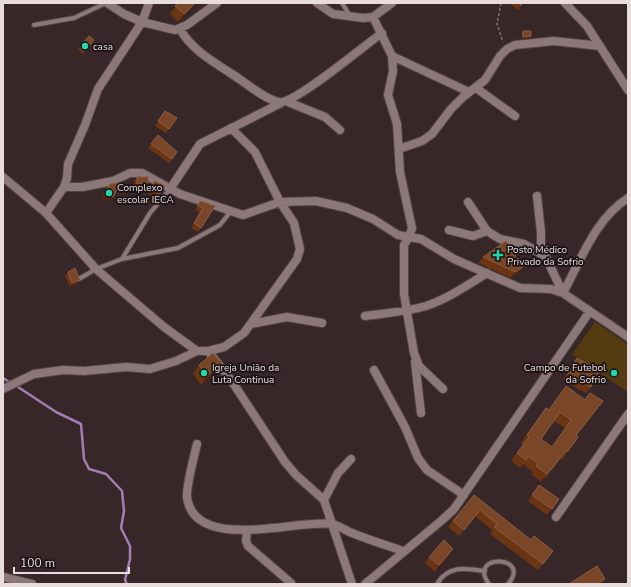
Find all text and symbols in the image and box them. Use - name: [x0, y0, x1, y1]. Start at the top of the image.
- place label: casa: [93, 40, 113, 54]
- marker: casa: [80, 41, 90, 51]
- place label: Complexo escolar IECA: [117, 181, 175, 207]
- marker: Complexo escolar IECA: [104, 188, 114, 198]
- place label: Posto Médico Privado da Sofrio: [507, 243, 584, 269]
- marker: Posto Médico Privado da Sofrio: [492, 249, 504, 261]
- place label: Igreja União da Luta Continua: [212, 361, 279, 387]
- place label: Campo de Futebol da Sofrio: [524, 361, 606, 387]
- marker: Igreja União da Luta Continua: [199, 368, 209, 378]
- marker: Campo de Futebol da Sofrio: [609, 368, 619, 378]
- scale bar: [14, 549, 129, 575]
- text: 100 m: [20, 555, 55, 571]

